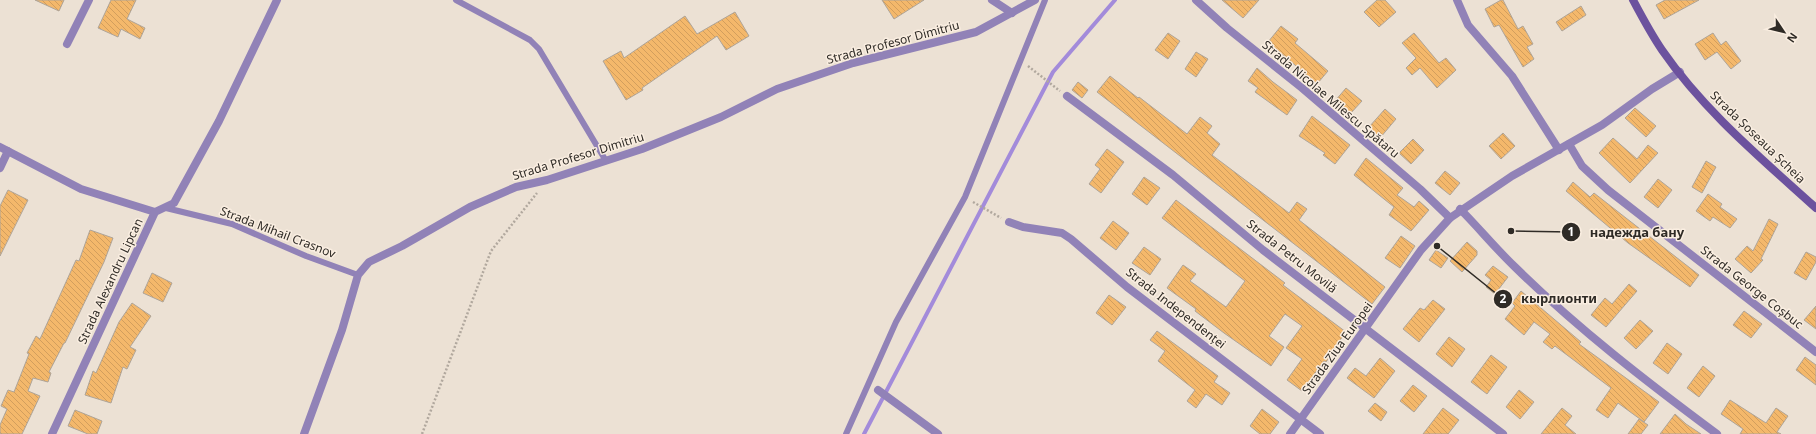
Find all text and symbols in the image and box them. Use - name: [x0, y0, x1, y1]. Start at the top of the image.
- north arrow: [1764, 12, 1804, 52]
- street label: Strada Profesor Dimitriu: [825, 16, 961, 68]
- text: N: [1784, 30, 1801, 46]
- street label: Strada Nicolae Milescu Spătaru: [1259, 36, 1403, 162]
- street label: Strada Șoseaua Șcheia: [1707, 87, 1809, 187]
- street label: Strada Profesor Dimitriu: [510, 128, 646, 184]
- street label: Strada Mihail Crasnov: [218, 202, 339, 262]
- street label: Strada Alexandru Lipcan: [73, 215, 147, 347]
- street label: Strada Petru Movilă: [1243, 215, 1341, 297]
- callout: надежда бану: [1561, 220, 1692, 245]
- text: 1: [1568, 223, 1574, 240]
- text: надежда бану: [1590, 223, 1685, 241]
- street label: Strada George Coșbuc: [1697, 242, 1807, 333]
- street label: Strada Independenței: [1122, 264, 1230, 352]
- callout: кырлионти: [1493, 286, 1605, 311]
- text: кырлионти: [1521, 289, 1597, 307]
- text: 2: [1500, 290, 1507, 307]
- street label: Strada Ziua Europei: [1298, 298, 1376, 398]

